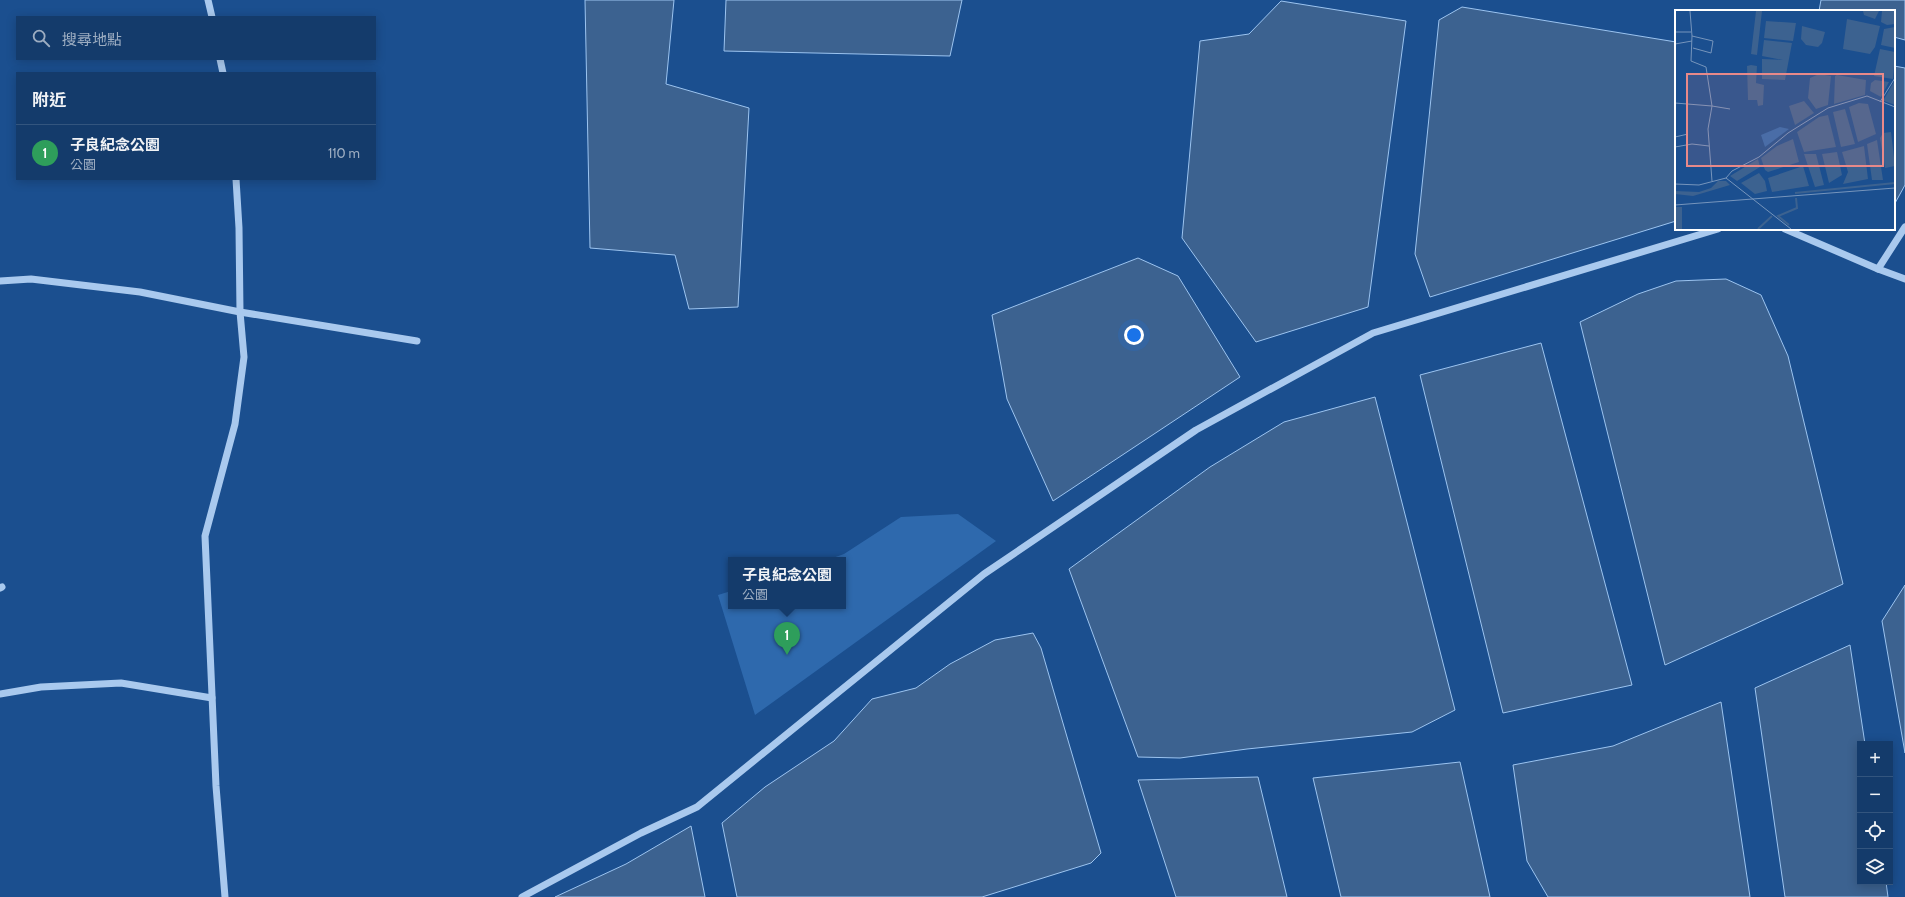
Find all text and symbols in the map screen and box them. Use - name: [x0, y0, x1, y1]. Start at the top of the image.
- inset map: [1675, 10, 1895, 230]
- search box: [16, 16, 376, 60]
- icon: search: [30, 27, 52, 49]
- text: 搜尋地點: [62, 31, 122, 49]
- text: 附近: [32, 90, 66, 110]
- text: 子良紀念公園: [70, 136, 160, 154]
- text: 1: [43, 145, 47, 161]
- text: 110 m: [328, 145, 360, 161]
- text: 公園: [70, 156, 96, 172]
- your location: [1124, 325, 1144, 345]
- popup: [728, 557, 846, 609]
- text: 子良紀念公園: [742, 566, 832, 584]
- text: 公園: [742, 586, 768, 602]
- pin: 1: [774, 622, 800, 655]
- map controls: [1857, 741, 1893, 885]
- button: +: [1857, 741, 1893, 777]
- button: −: [1857, 777, 1893, 813]
- button: locate: [1857, 813, 1893, 849]
- button: layers: [1857, 849, 1893, 885]

